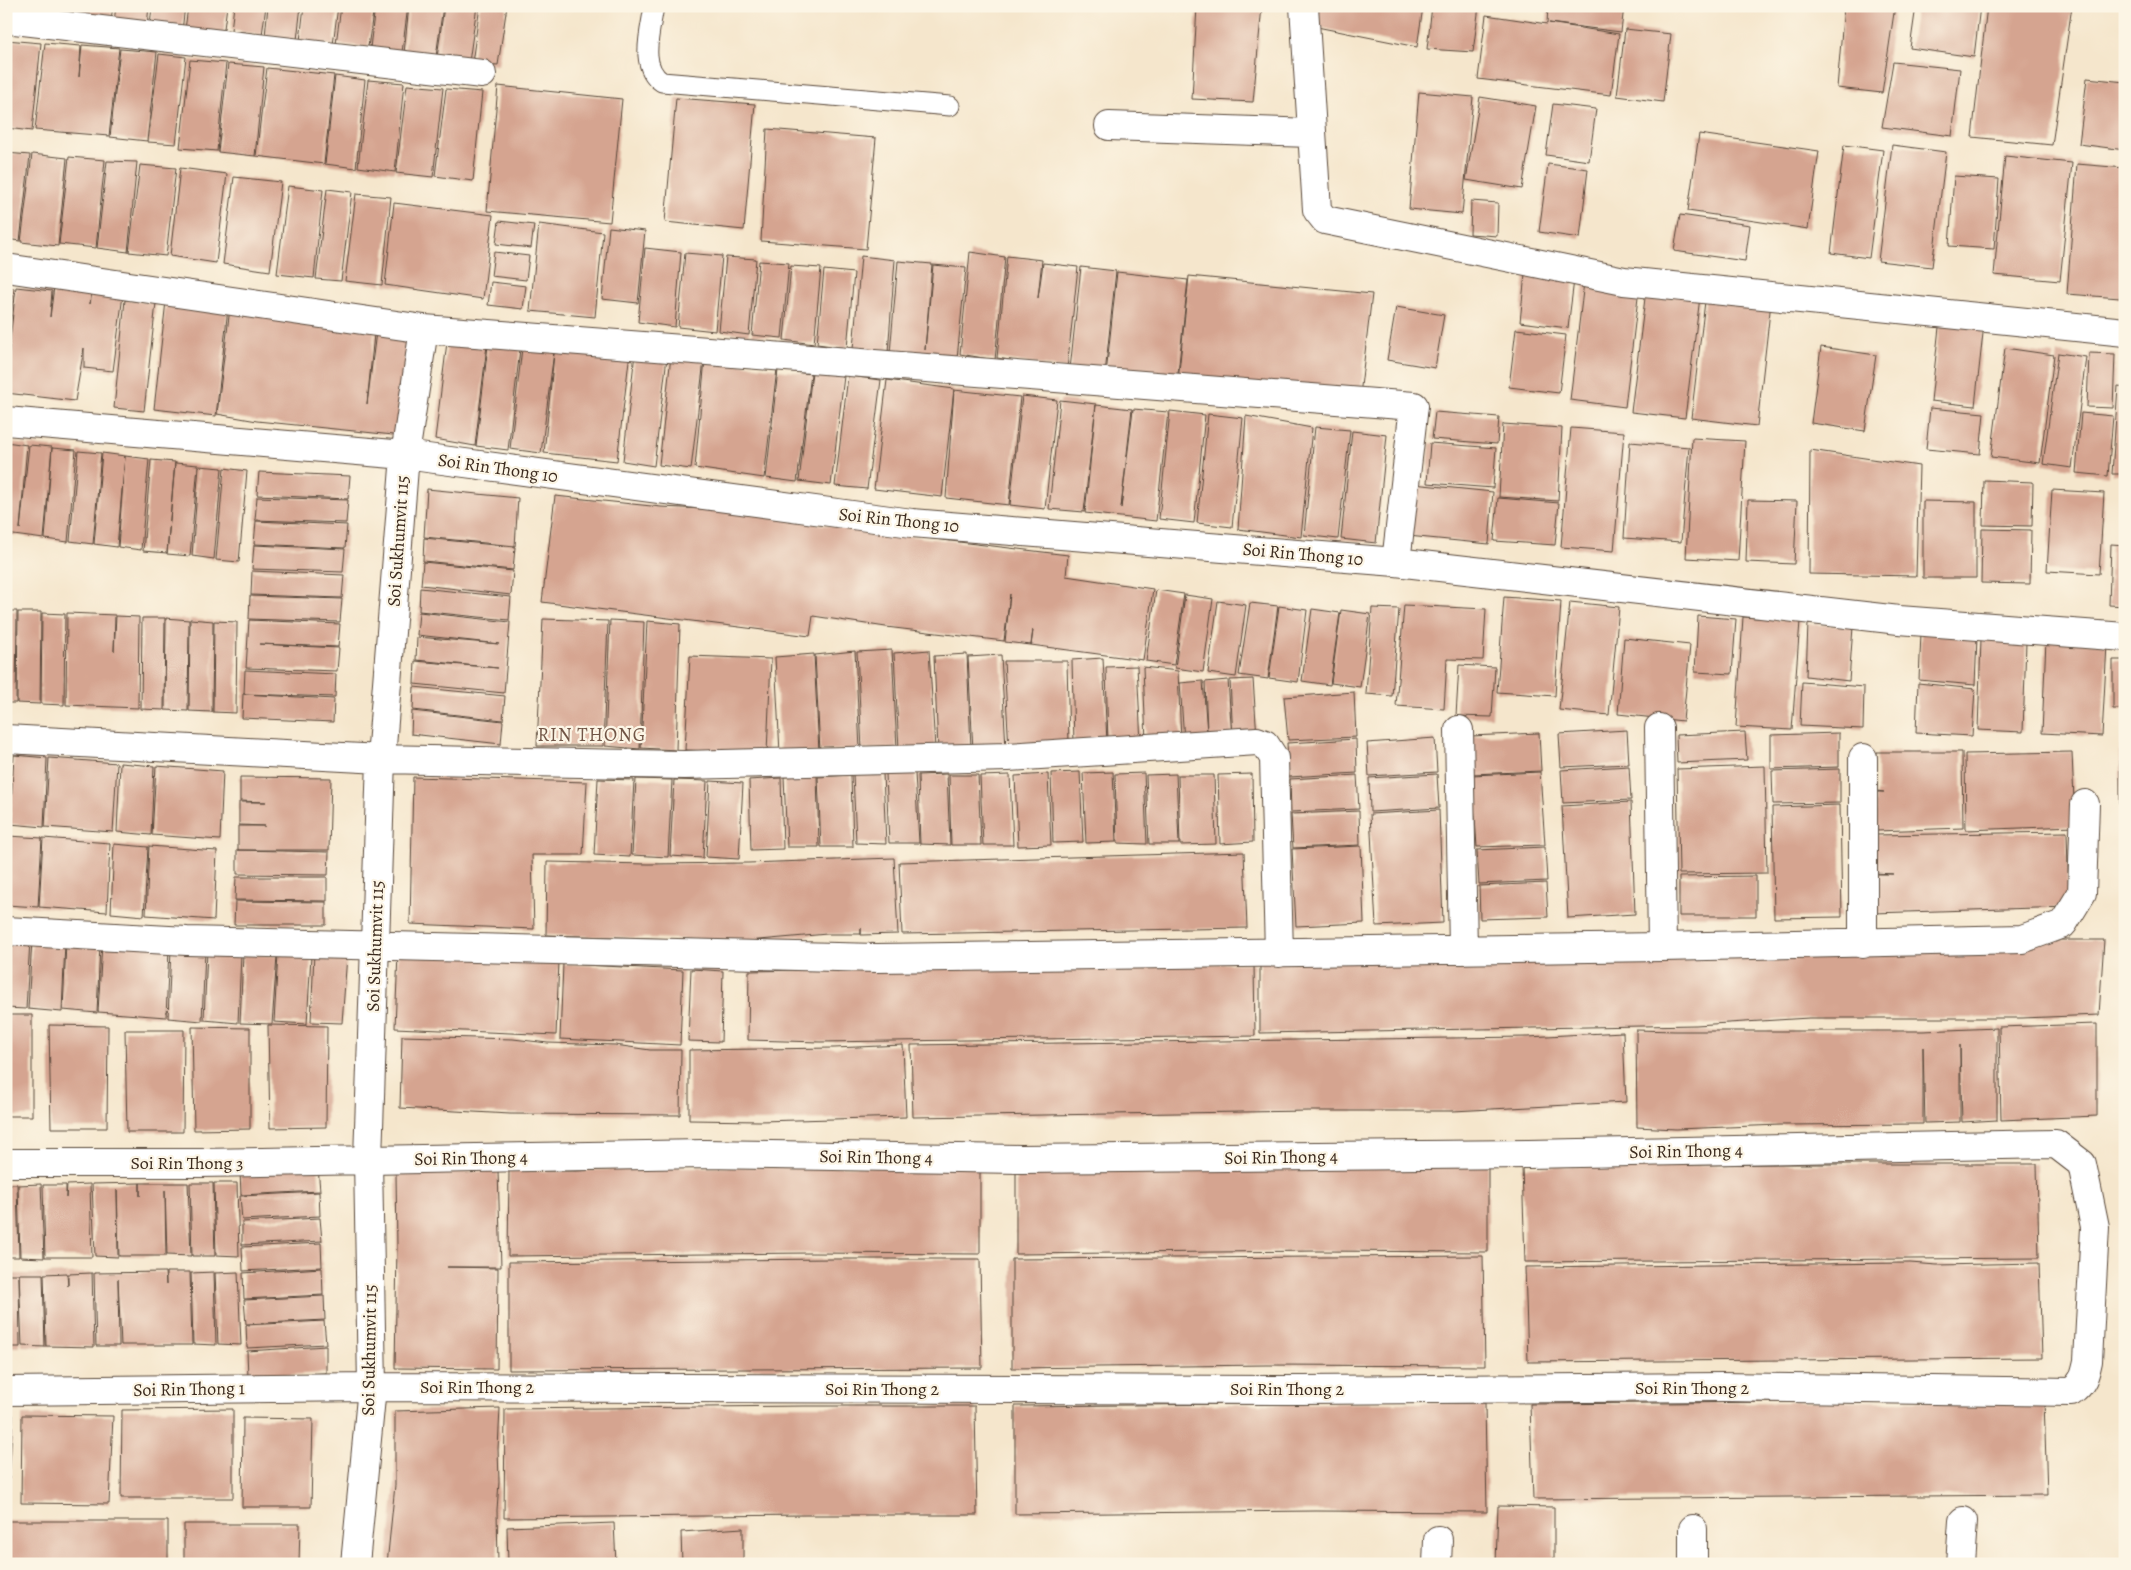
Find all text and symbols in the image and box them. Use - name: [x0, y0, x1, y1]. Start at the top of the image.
- street label: Soi Rin Thong 10: [436, 448, 560, 488]
- street label: Soi Sukhumvit 115: [381, 475, 415, 607]
- street label: Soi Rin Thong 10: [838, 502, 960, 538]
- street label: Soi Rin Thong 10: [1242, 537, 1364, 571]
- district label: RIN THONG: [537, 722, 647, 748]
- street label: Soi Sukhumvit 115: [361, 880, 389, 1012]
- street label: Soi Rin Thong 4: [1629, 1138, 1743, 1164]
- street label: Soi Rin Thong 4: [819, 1144, 933, 1170]
- street label: Soi Rin Thong 4: [1224, 1144, 1338, 1170]
- street label: Soi Rin Thong 4: [414, 1145, 528, 1171]
- street label: Soi Rin Thong 3: [131, 1151, 243, 1175]
- street label: Soi Sukhumvit 115: [356, 1284, 382, 1416]
- street label: Soi Rin Thong 2: [420, 1375, 534, 1399]
- street label: Soi Rin Thong 1: [133, 1376, 245, 1402]
- street label: Soi Rin Thong 2: [1635, 1376, 1749, 1400]
- street label: Soi Rin Thong 2: [825, 1377, 939, 1401]
- street label: Soi Rin Thong 2: [1230, 1377, 1344, 1401]

